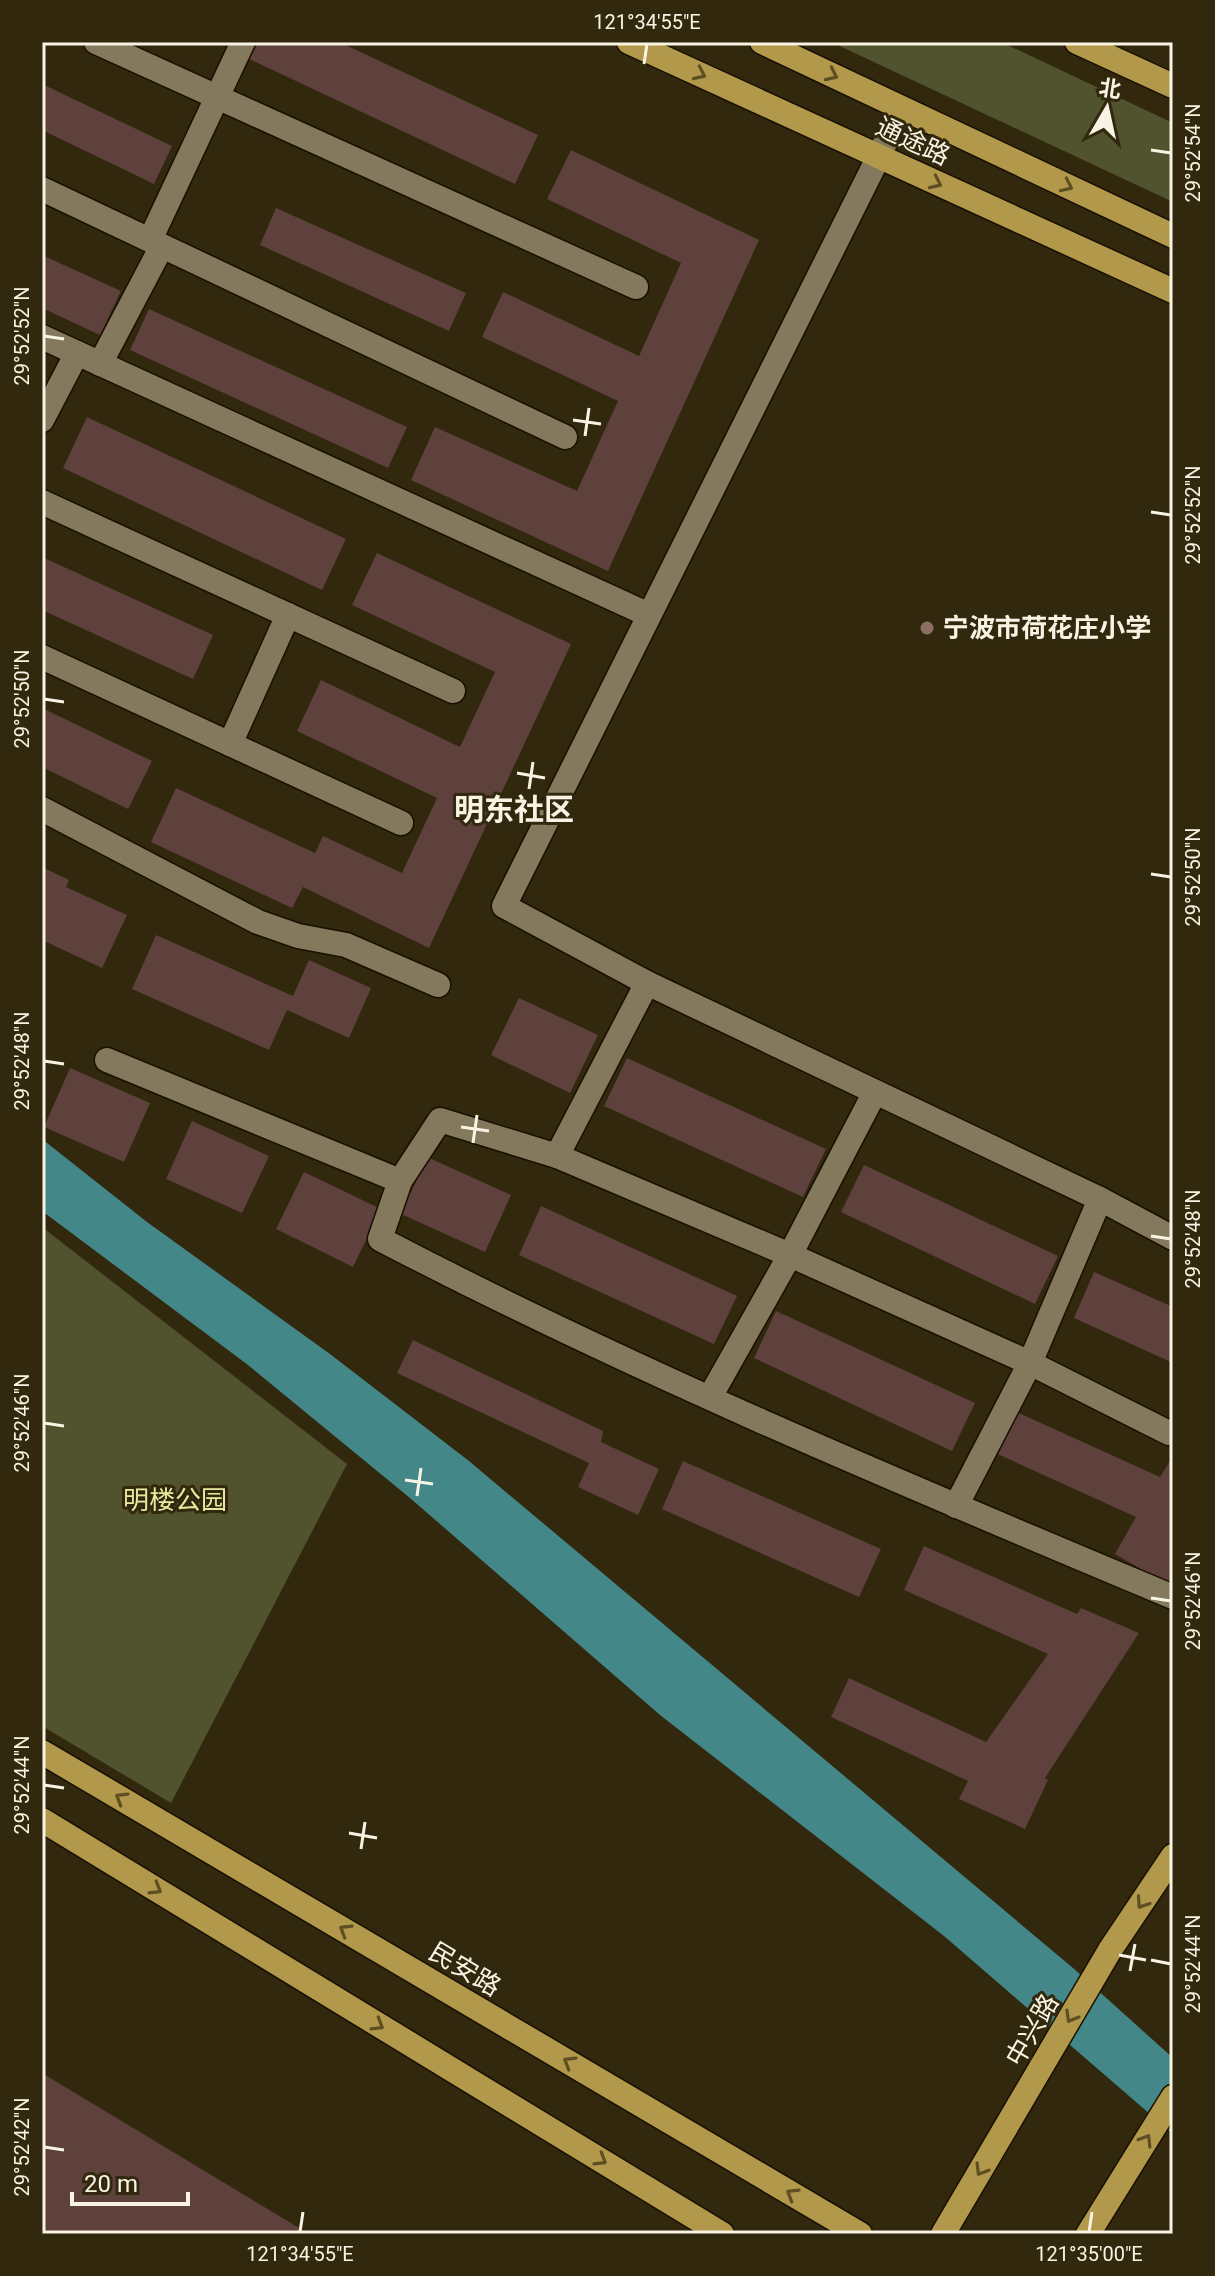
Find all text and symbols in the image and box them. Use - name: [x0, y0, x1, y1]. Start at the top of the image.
- text: 121°34'55"E: [593, 10, 701, 34]
- one-way arrow: [692, 65, 706, 81]
- one-way arrow: [824, 65, 839, 81]
- north arrow: [1067, 68, 1147, 148]
- text: 北: [1097, 75, 1123, 103]
- text: 29°52'54"N: [1181, 103, 1205, 203]
- street label: 通途路: [871, 111, 955, 171]
- one-way arrow: [928, 173, 943, 189]
- one-way arrow: [1059, 176, 1074, 192]
- text: 29°52'52"N: [10, 286, 34, 386]
- text: 29°52'52"N: [1181, 465, 1205, 565]
- place label: 宁波市荷花庄小学: [943, 613, 1151, 643]
- marker: 宁波市荷花庄小学: [918, 619, 936, 637]
- text: 29°52'50"N: [10, 649, 34, 749]
- district label: 明东社区: [454, 792, 574, 827]
- text: 29°52'50"N: [1181, 827, 1205, 927]
- text: 29°52'48"N: [10, 1011, 34, 1111]
- text: 29°52'48"N: [1181, 1189, 1205, 1289]
- text: 29°52'46"N: [10, 1373, 34, 1473]
- park label: 明楼公园: [123, 1485, 227, 1515]
- text: 29°52'46"N: [1181, 1551, 1205, 1651]
- text: 29°52'44"N: [10, 1735, 34, 1835]
- one-way arrow: [115, 1792, 129, 1808]
- one-way arrow: [147, 1880, 162, 1895]
- one-way arrow: [1136, 1894, 1151, 1909]
- text: 29°52'44"N: [1181, 1914, 1205, 2014]
- one-way arrow: [339, 1924, 353, 1940]
- street label: 民安路: [424, 1936, 506, 2002]
- street label: 中兴路: [1000, 1989, 1064, 2071]
- one-way arrow: [1065, 2009, 1081, 2023]
- one-way arrow: [370, 2015, 384, 2030]
- one-way arrow: [563, 2056, 577, 2072]
- text: 29°52'42"N: [10, 2097, 34, 2197]
- one-way arrow: [1137, 2134, 1152, 2149]
- one-way arrow: [592, 2150, 606, 2165]
- scale bar: [72, 2156, 188, 2206]
- one-way arrow: [976, 2161, 991, 2176]
- text: 20 m: [84, 2170, 138, 2198]
- one-way arrow: [787, 2188, 801, 2204]
- text: 121°34'55"E: [246, 2242, 354, 2266]
- text: 121°35'00"E: [1035, 2242, 1143, 2266]

